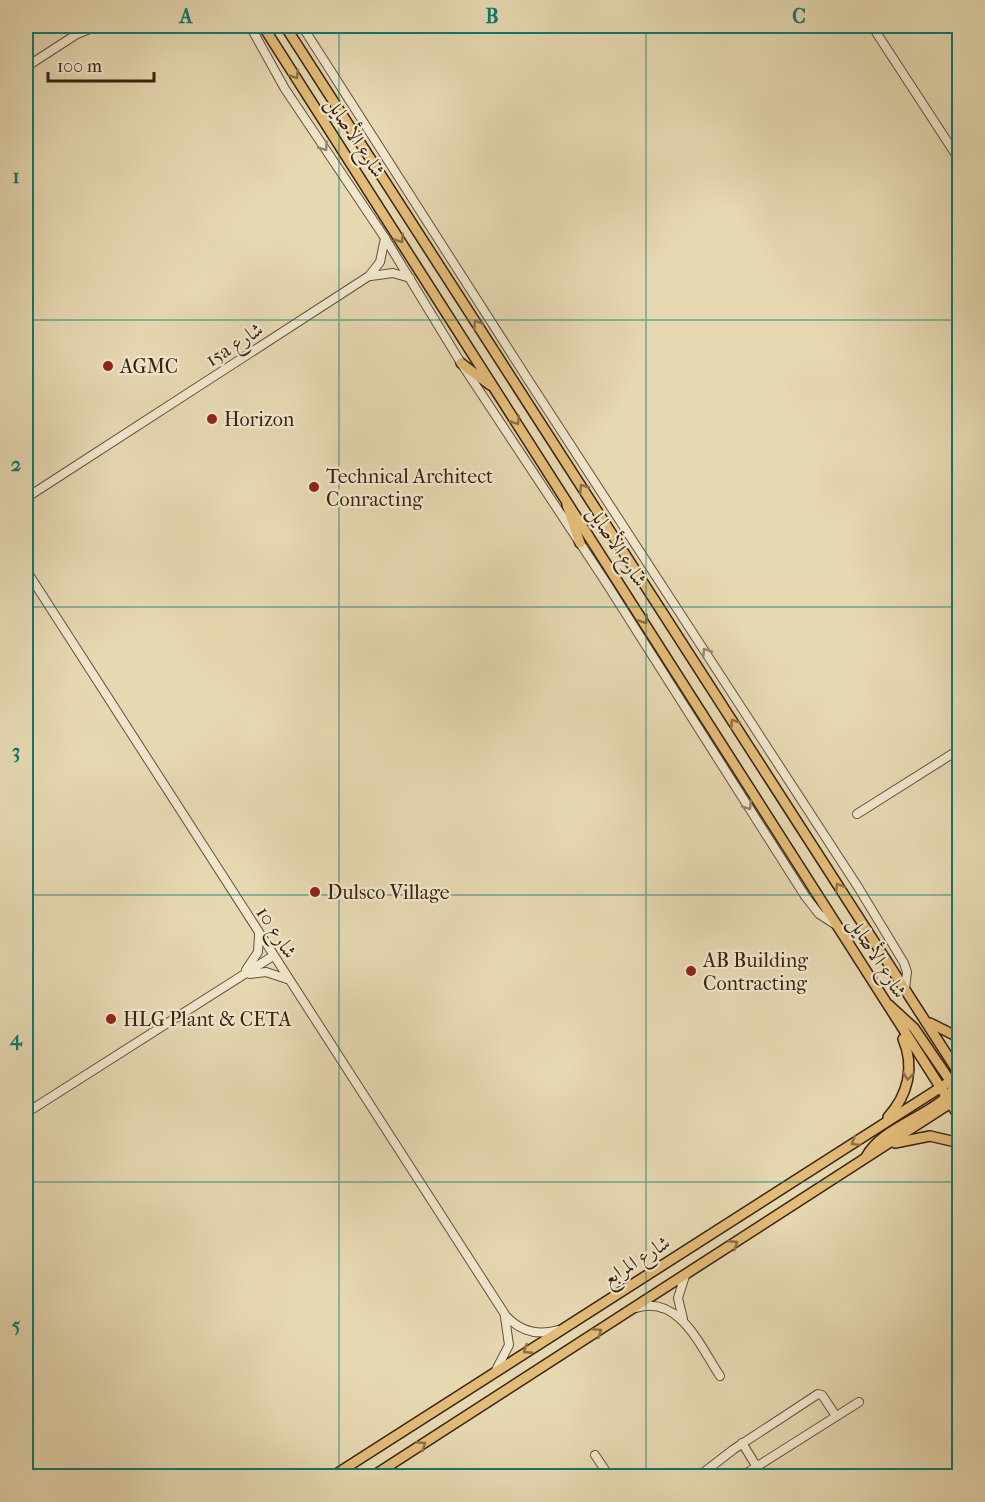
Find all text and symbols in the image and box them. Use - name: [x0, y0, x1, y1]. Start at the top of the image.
- text: A: [178, 5, 194, 28]
- text: B: [485, 5, 499, 28]
- text: C: [792, 5, 806, 28]
- scale bar: [48, 45, 154, 83]
- text: 100 m: [57, 56, 102, 77]
- one-way arrow: [287, 69, 299, 79]
- street label: شارع الأصايل: [316, 90, 393, 185]
- one-way arrow: [317, 140, 328, 151]
- text: 1: [12, 165, 20, 188]
- one-way arrow: [392, 233, 404, 243]
- street label: 15a شارع: [201, 317, 271, 377]
- one-way arrow: [473, 320, 484, 331]
- place label: AGMC: [119, 355, 178, 378]
- marker: AGMC: [101, 359, 115, 373]
- place label: Horizon: [224, 408, 295, 431]
- marker: Horizon: [205, 412, 219, 426]
- one-way arrow: [509, 414, 520, 425]
- text: 2: [11, 453, 21, 476]
- place label: Technical Architect Conracting: [326, 465, 493, 511]
- marker: Technical Architect Conracting: [307, 480, 321, 494]
- one-way arrow: [579, 484, 590, 495]
- street label: شارع الأصايل: [578, 499, 655, 594]
- one-way arrow: [637, 614, 648, 625]
- one-way arrow: [702, 648, 713, 659]
- one-way arrow: [730, 718, 741, 729]
- text: 3: [12, 740, 20, 763]
- one-way arrow: [740, 799, 751, 810]
- place label: Dulsco Village: [327, 881, 450, 904]
- one-way arrow: [834, 883, 846, 893]
- marker: Dulsco Village: [308, 885, 322, 899]
- street label: شارع 10: [246, 902, 302, 966]
- street label: شارع الأصايل: [839, 910, 915, 1005]
- place label: AB Building Contracting: [702, 949, 808, 995]
- marker: AB Building Contracting: [684, 964, 698, 978]
- place label: HLG Plant & CETA: [123, 1008, 292, 1031]
- marker: HLG Plant & CETA: [104, 1012, 118, 1026]
- text: 4: [9, 1027, 23, 1051]
- one-way arrow: [902, 1071, 915, 1080]
- one-way arrow: [851, 1135, 861, 1147]
- street label: شارع المرابع: [598, 1231, 677, 1295]
- one-way arrow: [728, 1239, 738, 1251]
- text: 5: [12, 1314, 21, 1337]
- one-way arrow: [592, 1327, 602, 1339]
- one-way arrow: [523, 1343, 534, 1354]
- one-way arrow: [415, 1441, 426, 1452]

